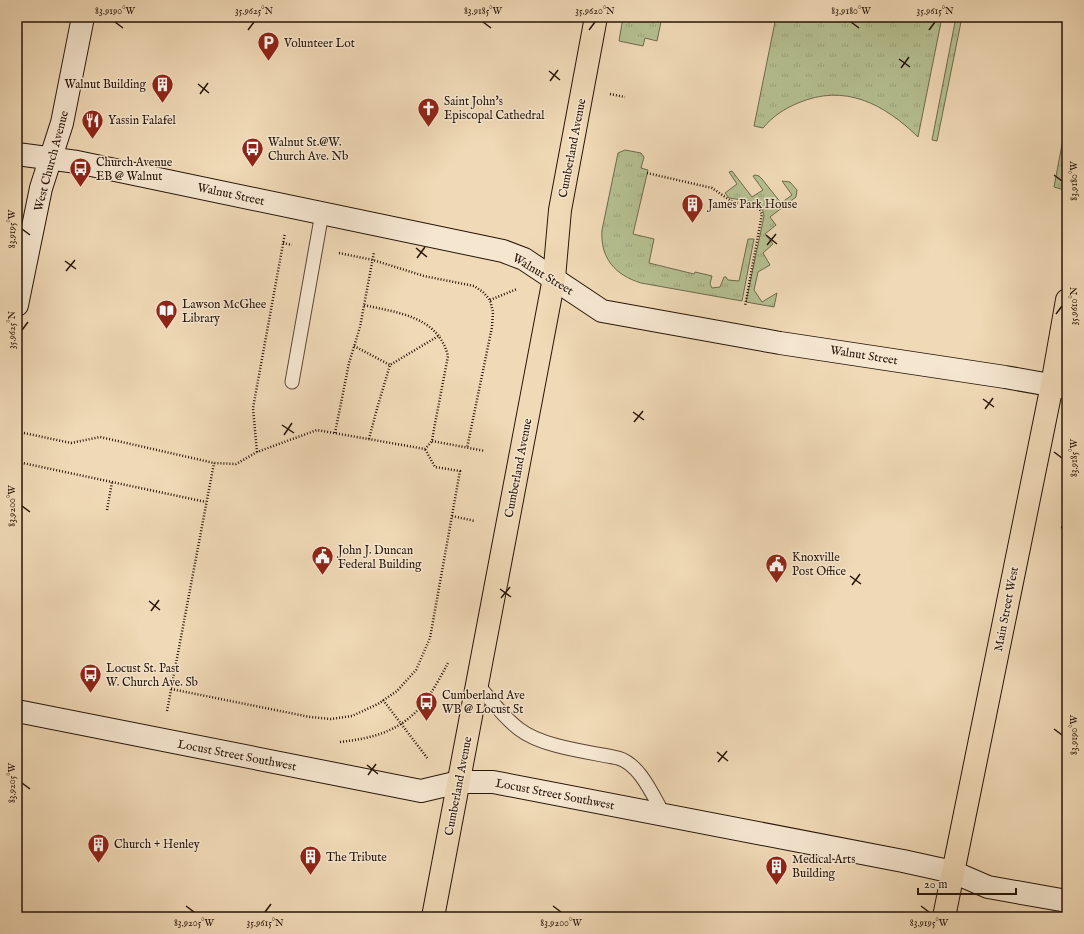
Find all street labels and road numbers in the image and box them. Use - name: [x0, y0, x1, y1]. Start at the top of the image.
- street label: Cumberland Avenue: [556, 97, 590, 199]
- street label: West Church Avenue: [31, 109, 72, 213]
- street label: Walnut Street: [196, 180, 266, 209]
- street label: Walnut Street: [510, 250, 576, 298]
- street label: Walnut Street: [829, 343, 899, 368]
- street label: Cumberland Avenue: [502, 417, 536, 519]
- street label: Main Street West: [991, 566, 1022, 653]
- street label: Cumberland Avenue: [442, 735, 476, 837]
- street label: Locust Street Southwest: [176, 737, 298, 774]
- street label: Locust Street Southwest: [494, 776, 616, 813]

